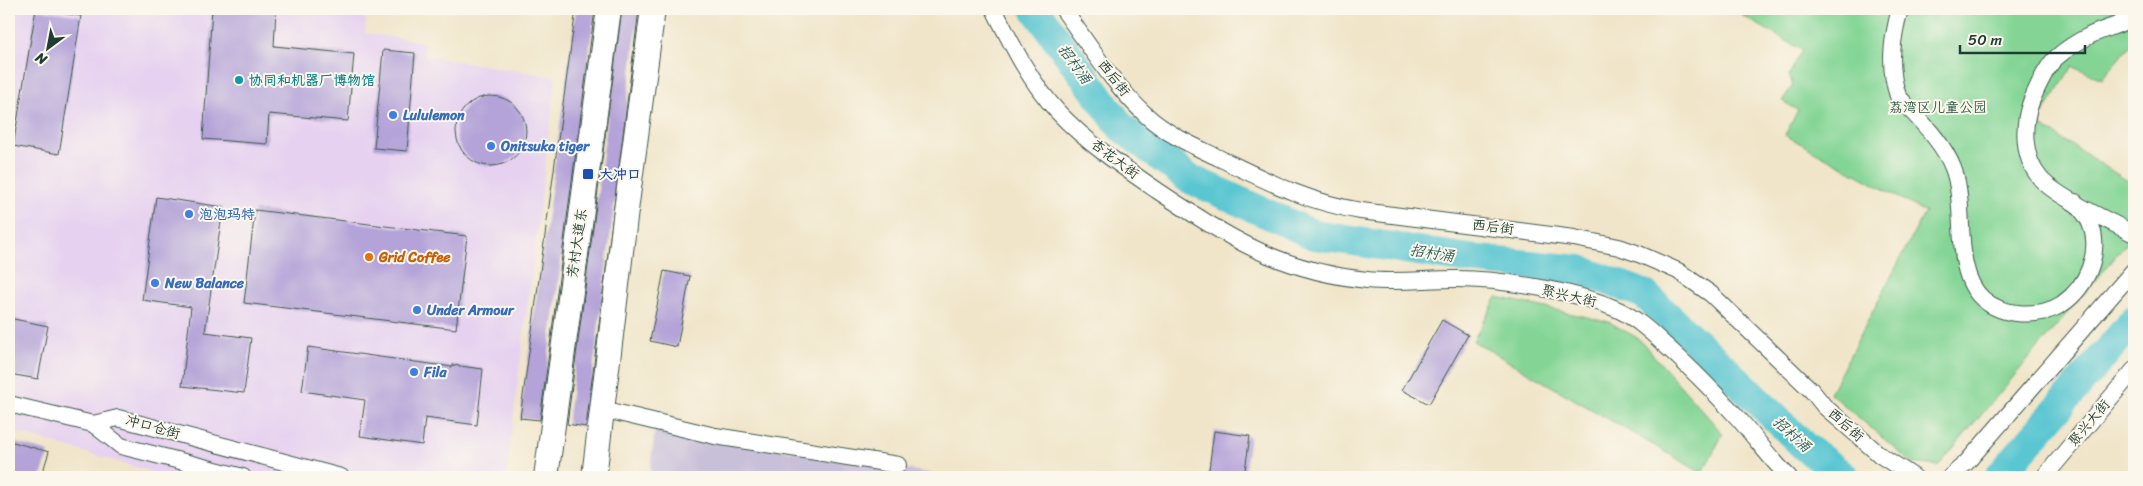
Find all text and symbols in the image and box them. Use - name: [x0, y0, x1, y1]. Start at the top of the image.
- north arrow: [22, 22, 72, 72]
- scale bar: [1960, 22, 2086, 54]
- text: 50 m: [1968, 27, 2003, 53]
- water label: 招村涌: [1051, 38, 1099, 91]
- text: N: [30, 45, 53, 72]
- street label: 西后街: [1091, 54, 1137, 102]
- place label: 协同和机器厂博物馆: [249, 68, 375, 93]
- marker: 协同和机器厂博物馆: [233, 74, 245, 86]
- park label: 荔湾区儿童公园: [1889, 95, 1987, 120]
- place label: Lululemon: [403, 103, 465, 128]
- marker: Lululemon: [387, 109, 399, 121]
- street label: 杏花大街: [1085, 132, 1145, 186]
- place label: Onitsuka tiger: [500, 134, 590, 159]
- marker: Onitsuka tiger: [485, 140, 497, 152]
- place label: 大冲口: [599, 162, 641, 187]
- marker: 大冲口: [581, 167, 595, 181]
- place label: 泡泡玛特: [199, 202, 255, 227]
- street label: 芳村大道东: [560, 207, 594, 279]
- marker: 泡泡玛特: [183, 208, 195, 220]
- street label: 西后街: [1471, 212, 1515, 242]
- water label: 招村涌: [1408, 237, 1457, 270]
- place label: Grid Coffee: [378, 245, 451, 270]
- marker: Grid Coffee: [363, 251, 375, 263]
- place label: New Balance: [164, 271, 245, 296]
- marker: New Balance: [149, 277, 161, 289]
- street label: 聚兴大街: [1539, 278, 1599, 314]
- place label: Under Armour: [427, 298, 515, 323]
- marker: Under Armour: [411, 304, 423, 316]
- place label: Fila: [423, 360, 447, 385]
- marker: Fila: [408, 366, 420, 378]
- street label: 聚兴大街: [2061, 394, 2117, 452]
- street label: 西后街: [1822, 402, 1870, 448]
- street label: 冲口仓街: [123, 408, 183, 446]
- water label: 招村涌: [1767, 409, 1818, 459]

